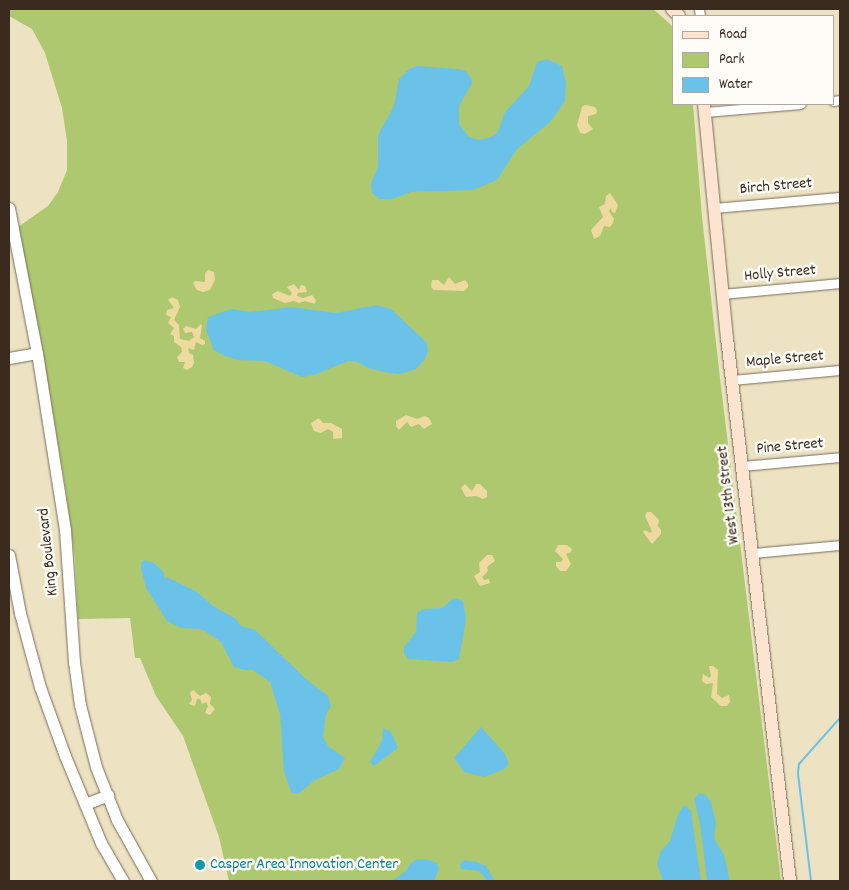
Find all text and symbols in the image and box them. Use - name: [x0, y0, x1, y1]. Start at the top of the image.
- legend: [672, 15, 834, 105]
- text: Road: [719, 24, 747, 46]
- text: Park: [719, 49, 745, 71]
- text: Water: [719, 74, 752, 96]
- street label: Birch Street: [739, 174, 813, 200]
- street label: Holly Street: [743, 261, 817, 287]
- street label: Maple Street: [745, 347, 825, 373]
- street label: Pine Street: [756, 435, 824, 459]
- street label: West 13th Street: [713, 445, 745, 545]
- street label: King Boulevard: [35, 507, 63, 597]
- place label: Casper Area Innovation Center: [210, 855, 398, 875]
- marker: Casper Area Innovation Center: [194, 859, 206, 871]

